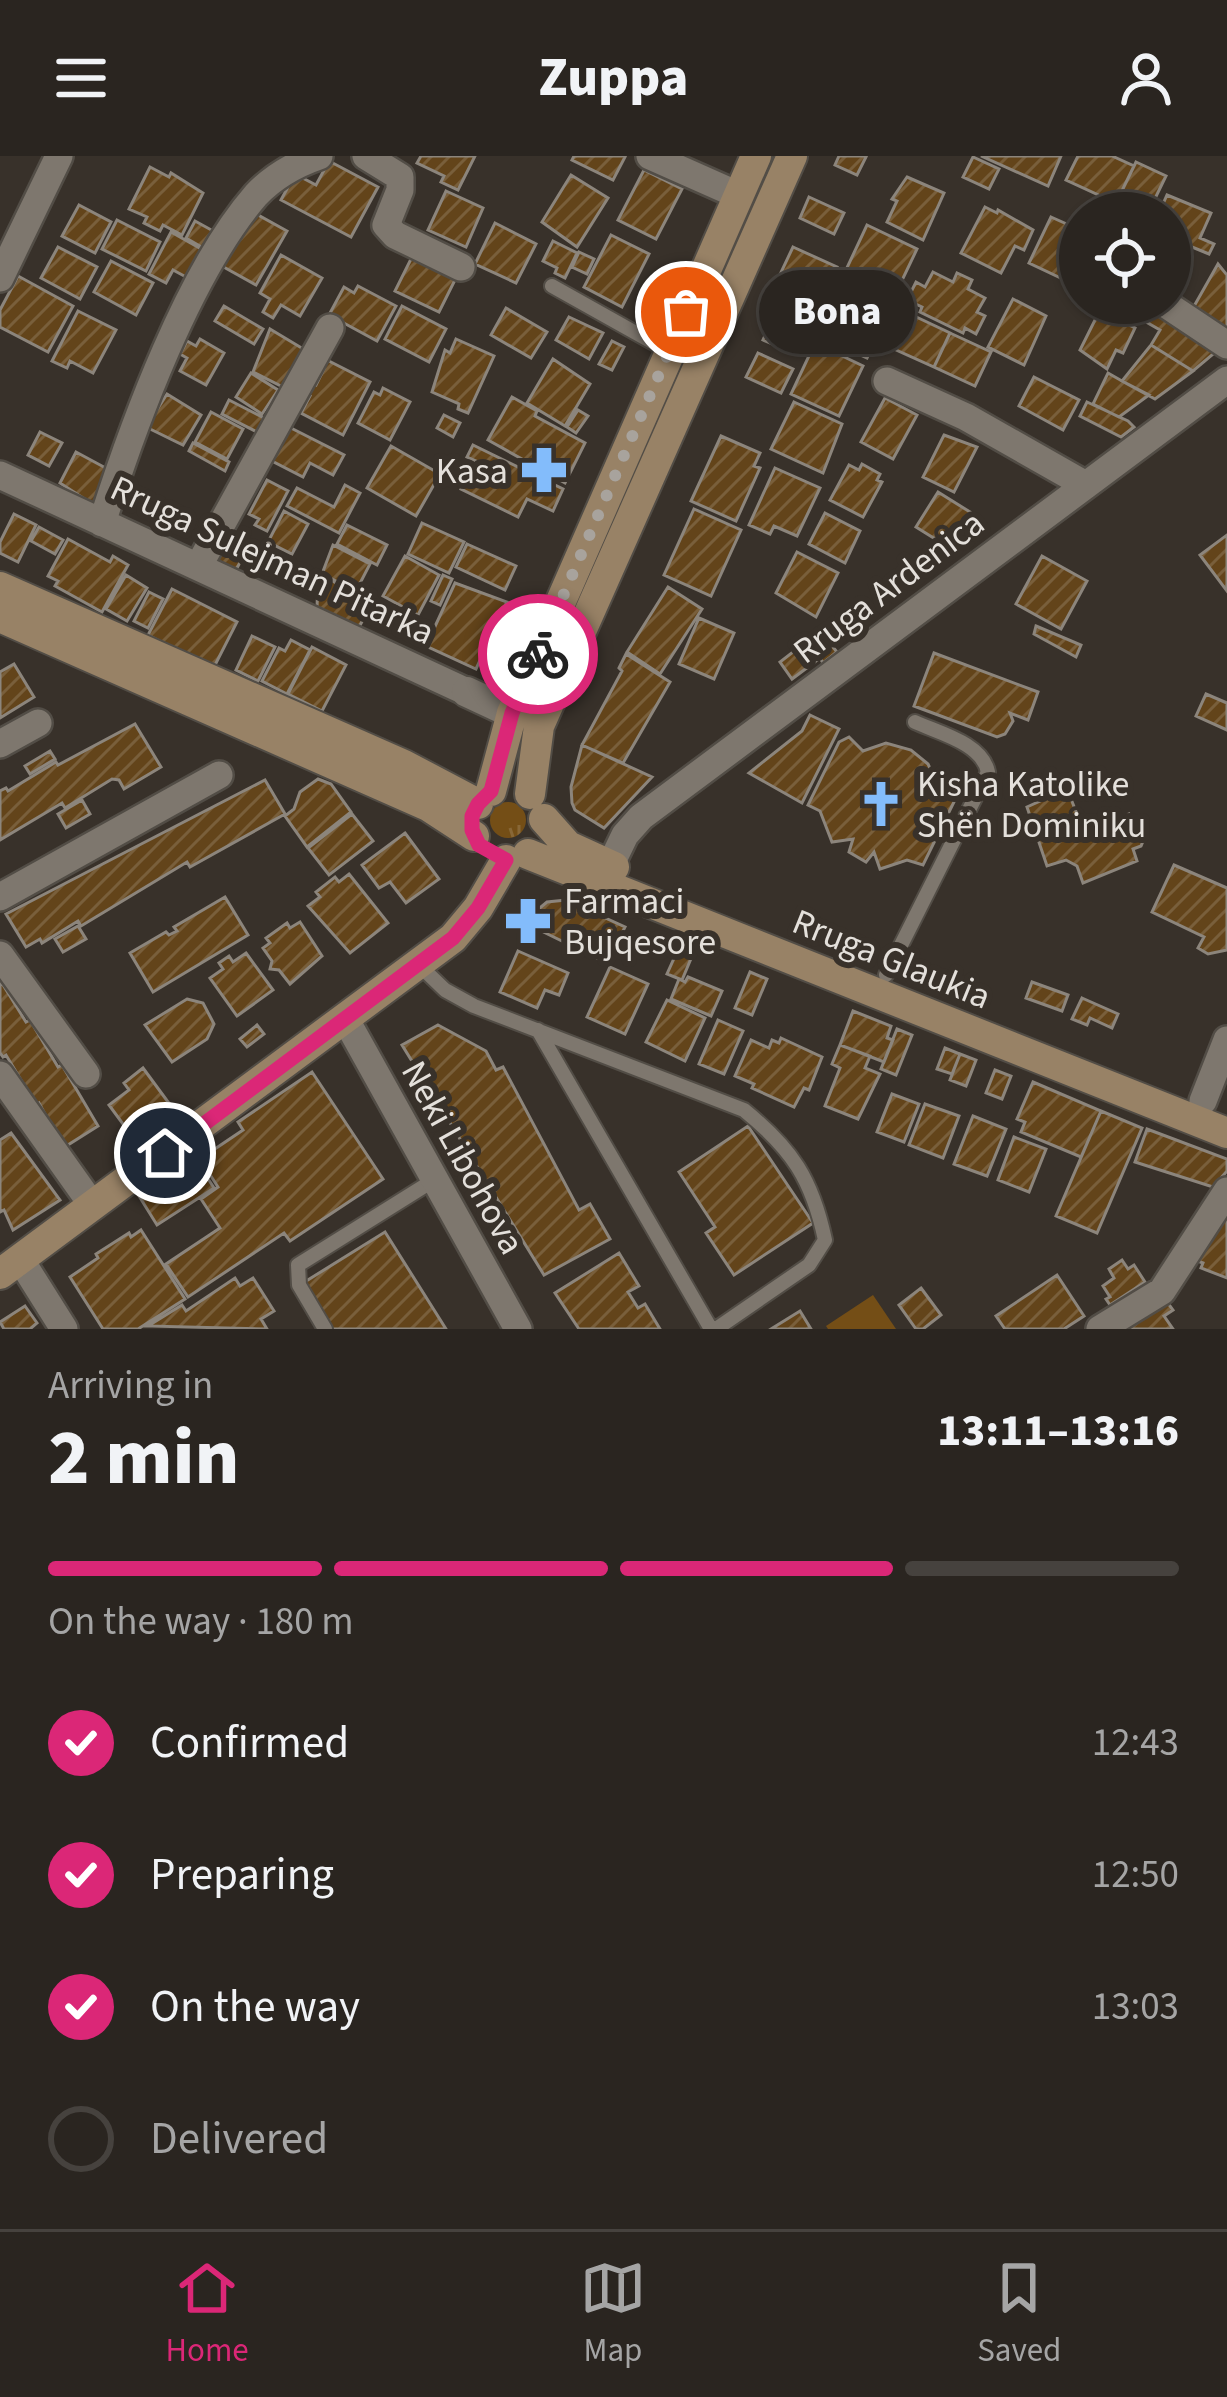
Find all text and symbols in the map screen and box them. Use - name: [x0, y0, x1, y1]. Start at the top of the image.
- text: Zuppa: [539, 40, 688, 117]
- icon: menu: [48, 45, 114, 111]
- icon: person: [1113, 45, 1179, 111]
- map controls: [1059, 192, 1191, 324]
- button: locate: [1059, 192, 1191, 324]
- pin: [635, 261, 737, 363]
- callout: Bona: [758, 270, 914, 354]
- icon: bag: [653, 279, 719, 345]
- text: Bona: [793, 284, 881, 340]
- pharmacy icon: Kasa: [519, 445, 569, 495]
- place label: Kasa: [436, 446, 508, 497]
- street label: Rruga Sulejman Pitarka: [102, 463, 443, 658]
- street label: Rruga Ardenica: [783, 498, 995, 676]
- courier: [478, 594, 598, 714]
- icon: bike: [505, 621, 571, 687]
- place label: Kisha Katolike Shën Dominiku: [917, 759, 1146, 851]
- church icon: Kisha Katolike Shën Dominiku: [856, 779, 906, 829]
- place label: Farmaci Bujqesore: [564, 876, 716, 968]
- pharmacy icon: Farmaci Bujqesore: [503, 896, 553, 946]
- street label: Rruga Glaukia: [785, 897, 998, 1022]
- street label: Neki Libohova: [389, 1052, 537, 1264]
- pin: [114, 1102, 216, 1204]
- icon: home: [132, 1120, 198, 1186]
- text: Arriving in: [48, 1358, 213, 1414]
- text: 13:11–13:16: [937, 1399, 1179, 1463]
- text: 2 min: [48, 1403, 240, 1514]
- text: On the way · 180 m: [48, 1594, 354, 1650]
- icon: check: [48, 1710, 114, 1776]
- text: Confirmed: [150, 1711, 349, 1775]
- text: 12:43: [1092, 1715, 1179, 1771]
- icon: check: [48, 1842, 114, 1908]
- text: Preparing: [150, 1843, 334, 1907]
- text: 12:50: [1092, 1847, 1179, 1903]
- icon: check: [48, 1974, 114, 2040]
- text: On the way: [150, 1975, 360, 2039]
- text: 13:03: [1092, 1979, 1179, 2035]
- text: Delivered: [150, 2107, 328, 2171]
- tab: Home: [166, 2255, 249, 2374]
- tab: Map: [580, 2255, 646, 2374]
- tab: Saved: [977, 2255, 1061, 2374]

